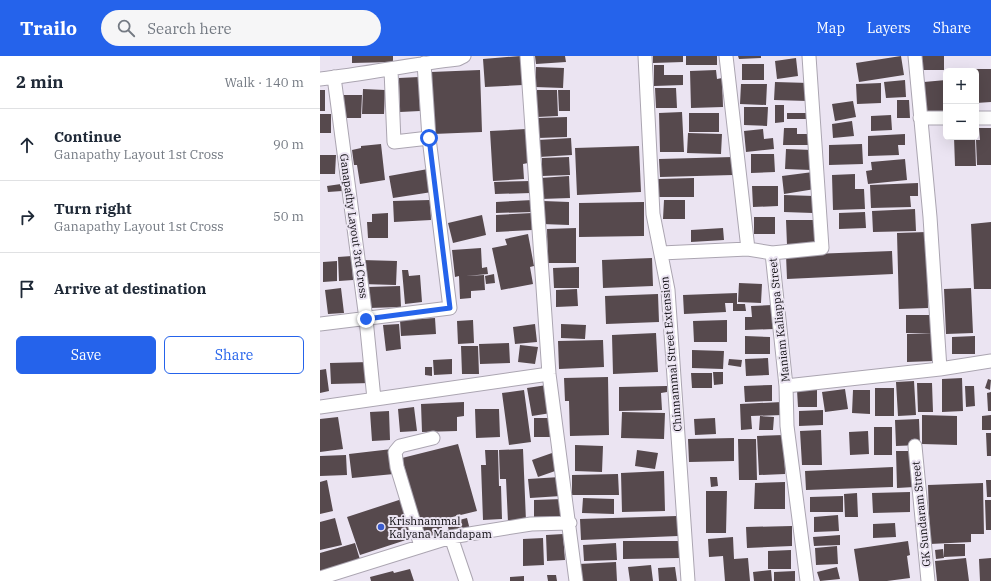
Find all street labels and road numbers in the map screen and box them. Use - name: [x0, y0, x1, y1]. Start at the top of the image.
- street label: Ganapathy Layout 3rd Cross: [337, 153, 371, 299]
- street label: Maniam Kaliappa Street: [766, 257, 792, 383]
- street label: Chinnammal Street Extension: [657, 276, 685, 432]
- street label: GK Sundaram Street: [908, 460, 934, 567]

